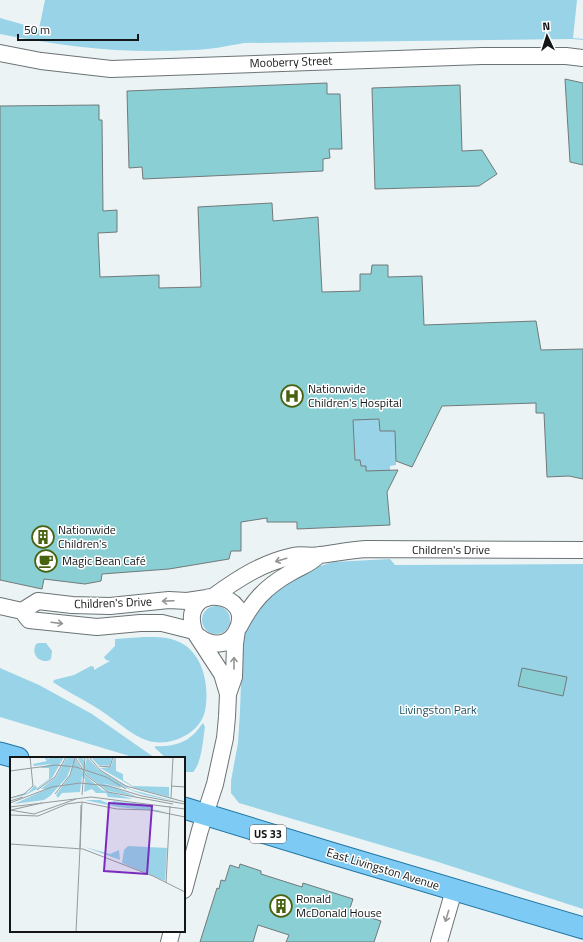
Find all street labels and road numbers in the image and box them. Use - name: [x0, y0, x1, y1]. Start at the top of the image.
- street label: Mooberry Street: [249, 51, 333, 72]
- street label: Children's Drive: [412, 540, 490, 559]
- street label: Children's Drive: [74, 592, 152, 613]
- road number: US 33: [250, 825, 286, 843]
- street label: East Livingston Avenue: [324, 842, 442, 895]

